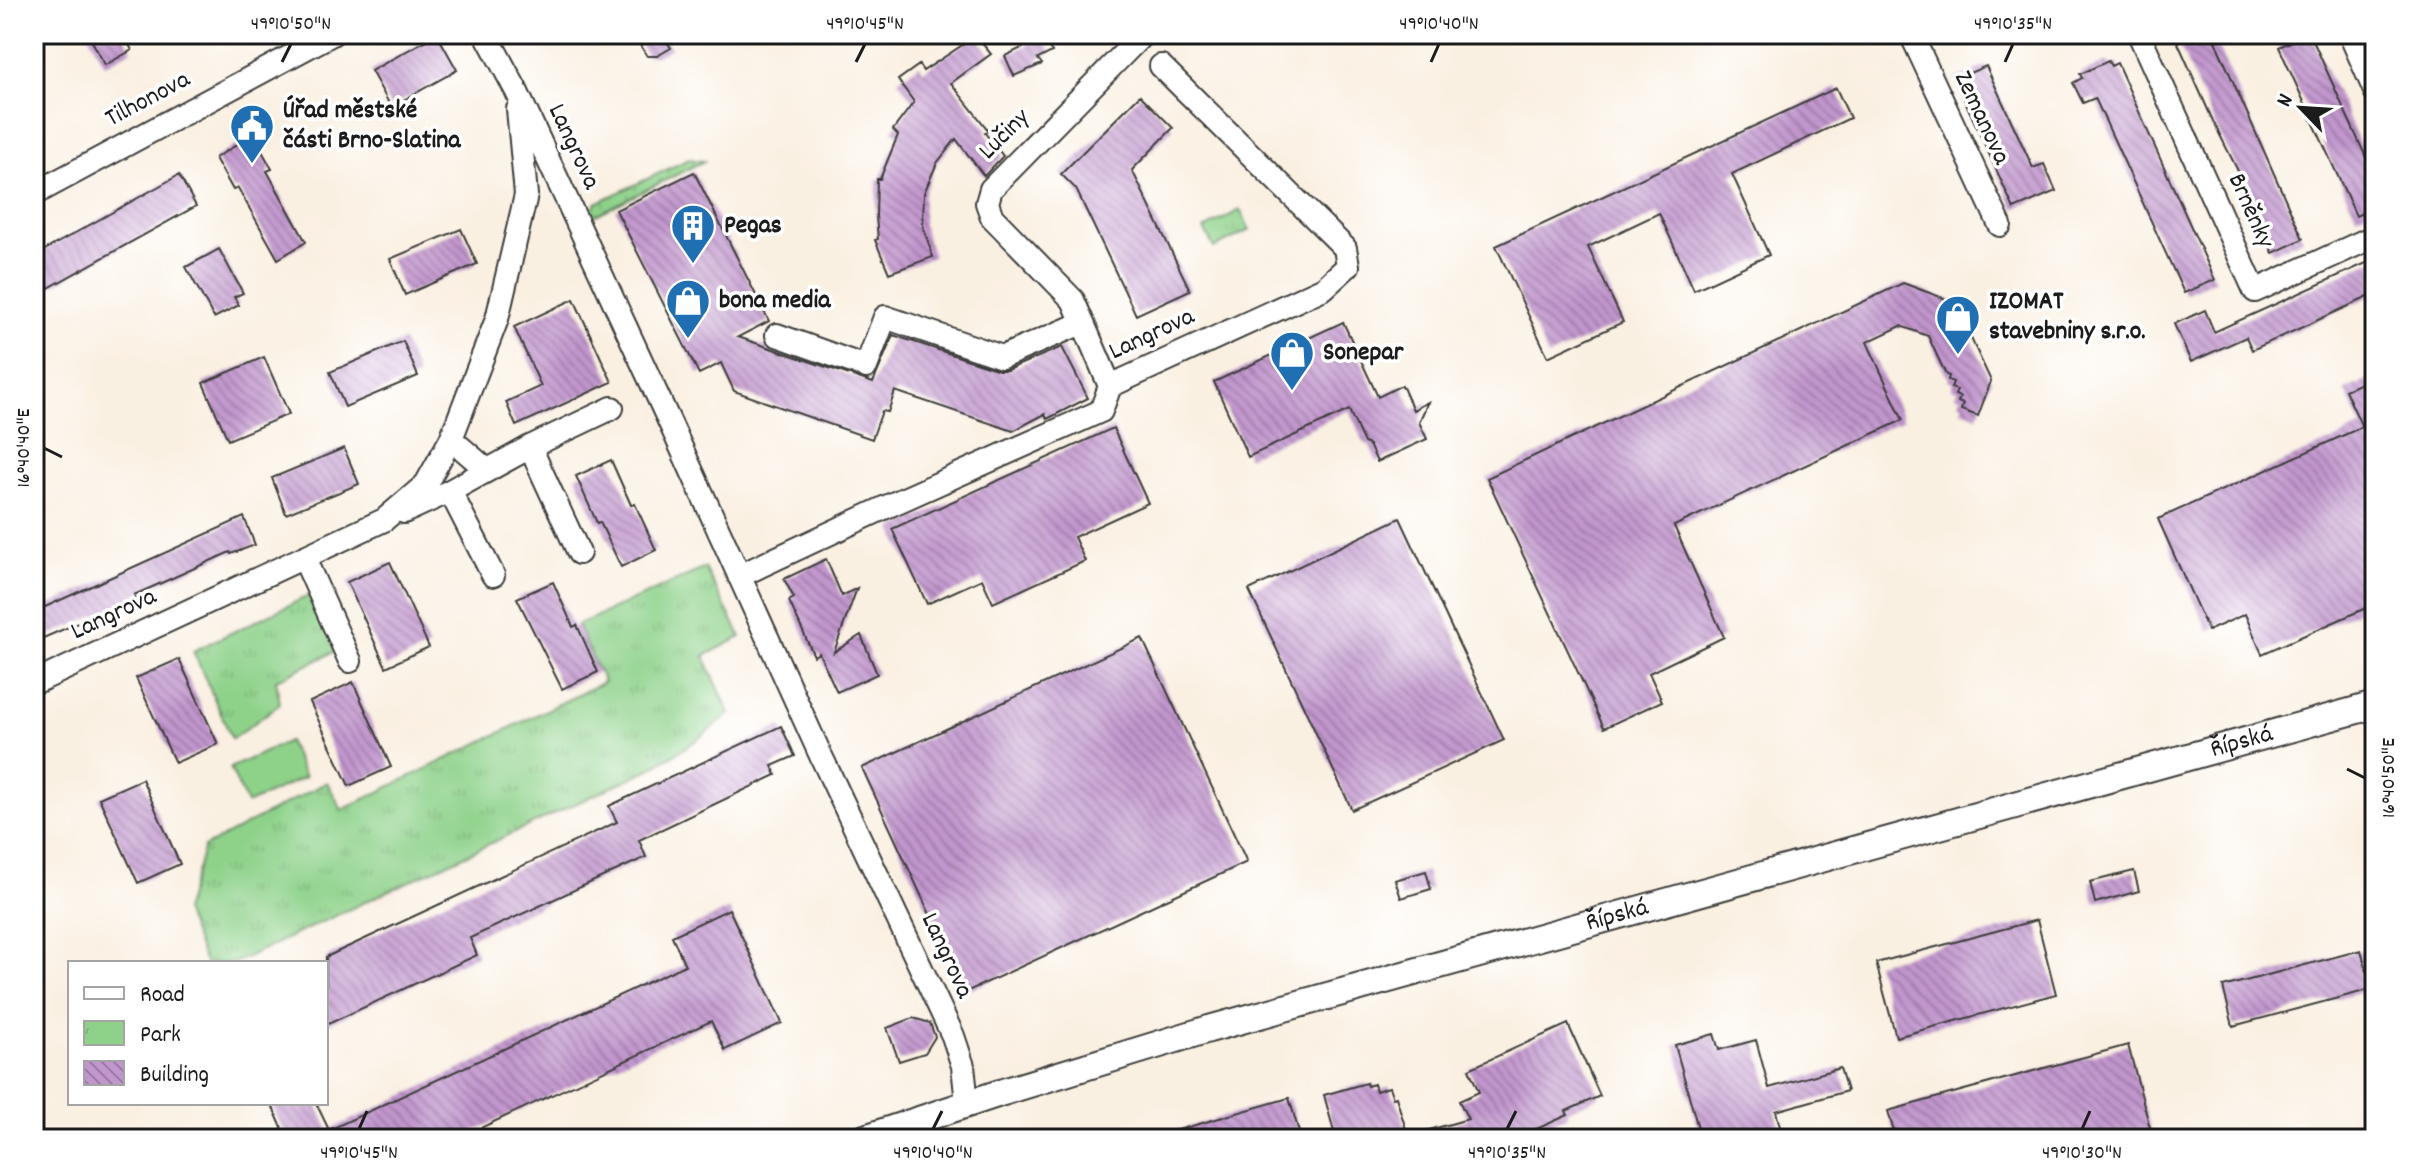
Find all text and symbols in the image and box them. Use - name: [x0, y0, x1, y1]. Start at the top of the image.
- text: 49°10'50"N: [251, 11, 331, 39]
- text: 49°10'45"N: [826, 11, 904, 39]
- text: 49°10'40"N: [1399, 11, 1479, 39]
- text: 49°10'35"N: [1974, 11, 2052, 39]
- street label: Tilhonova: [99, 62, 198, 138]
- street label: Zemanova: [1943, 65, 2019, 172]
- north arrow: [2261, 68, 2341, 148]
- text: N: [2270, 89, 2302, 113]
- place label: Úřad městské části Brno-Slatina: [283, 93, 461, 160]
- street label: Langrova: [537, 98, 609, 197]
- street label: Lučiny: [971, 101, 1039, 169]
- public building icon: Úřad městské části Brno-Slatina: [228, 102, 276, 165]
- street label: Brněnky: [2217, 168, 2283, 255]
- building icon: Pegas: [669, 202, 717, 265]
- place label: Pegas: [724, 208, 782, 245]
- shop icon: bona media: [664, 277, 712, 340]
- place label: bona media: [719, 283, 831, 320]
- place label: IZOMAT stavebniny s.r.o.: [1989, 284, 2146, 351]
- shop icon: IZOMAT stavebniny s.r.o.: [1934, 293, 1982, 356]
- street label: Langrova: [1103, 299, 1202, 371]
- shop icon: Sonepar: [1268, 329, 1316, 392]
- place label: Sonepar: [1323, 335, 1404, 372]
- text: 16°40'40"E: [11, 408, 39, 488]
- street label: Langrova: [65, 579, 164, 651]
- street label: Řípská: [2206, 716, 2277, 768]
- text: 16°40'50"E: [2376, 738, 2404, 818]
- street label: Řípská: [1582, 889, 1653, 942]
- street label: Langrova: [910, 907, 982, 1006]
- legend: [68, 961, 328, 1105]
- text: Road: [140, 979, 185, 1013]
- text: Park: [140, 1019, 181, 1053]
- text: Building: [140, 1059, 209, 1093]
- text: 49°10'45"N: [320, 1140, 398, 1168]
- text: 49°10'40"N: [893, 1140, 973, 1168]
- text: 49°10'35"N: [1468, 1140, 1546, 1168]
- text: 49°10'30"N: [2042, 1140, 2122, 1168]

